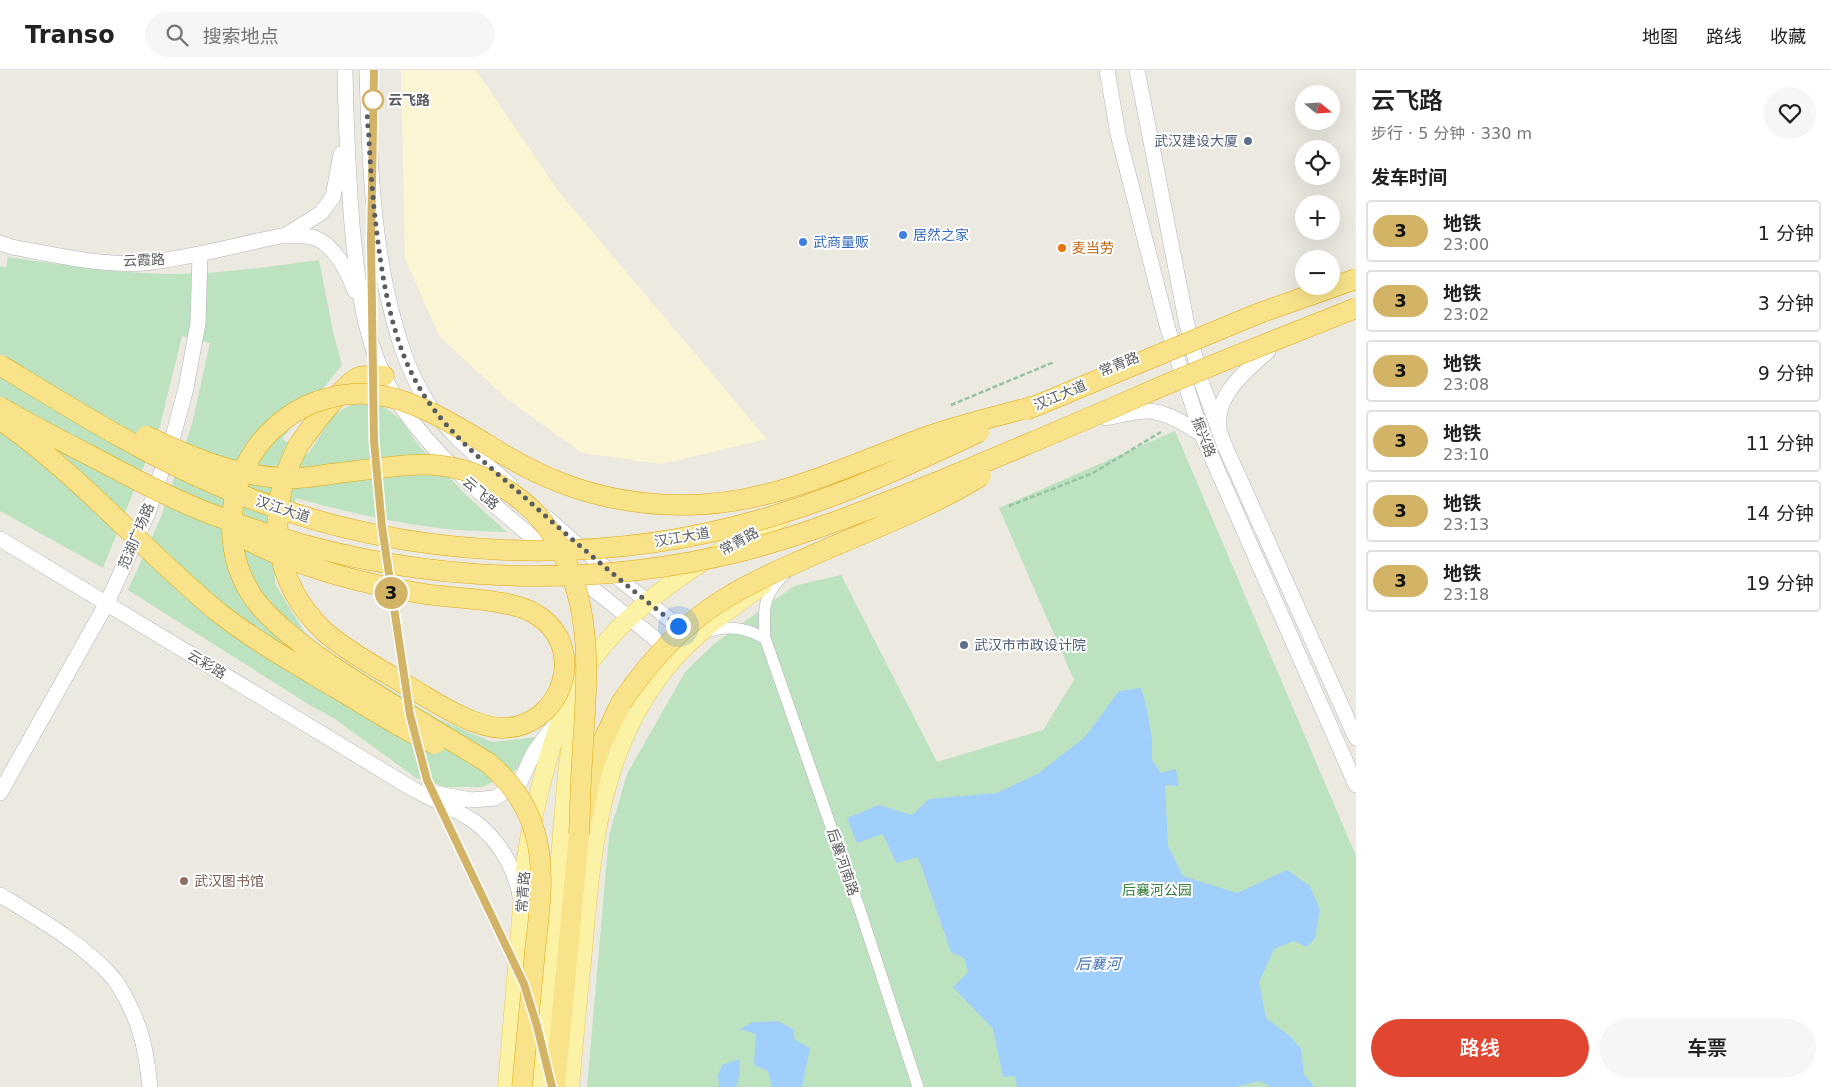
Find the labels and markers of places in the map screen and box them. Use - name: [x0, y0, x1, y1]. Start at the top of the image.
- marker: 云飞路: [362, 89, 384, 111]
- place label: 云飞路: [388, 92, 430, 108]
- place label: 武汉建设大厦: [1154, 133, 1238, 149]
- marker: 武汉建设大厦: [1242, 135, 1254, 147]
- place label: 居然之家: [913, 227, 969, 243]
- marker: 居然之家: [897, 229, 909, 241]
- place label: 武商量贩: [813, 234, 869, 250]
- marker: 武商量贩: [797, 236, 809, 248]
- place label: 麦当劳: [1072, 240, 1114, 256]
- marker: 麦当劳: [1056, 242, 1068, 254]
- place label: 武汉市市政设计院: [974, 637, 1086, 653]
- marker: 武汉市市政设计院: [958, 639, 970, 651]
- place label: 武汉图书馆: [194, 873, 264, 889]
- marker: 武汉图书馆: [178, 875, 190, 887]

